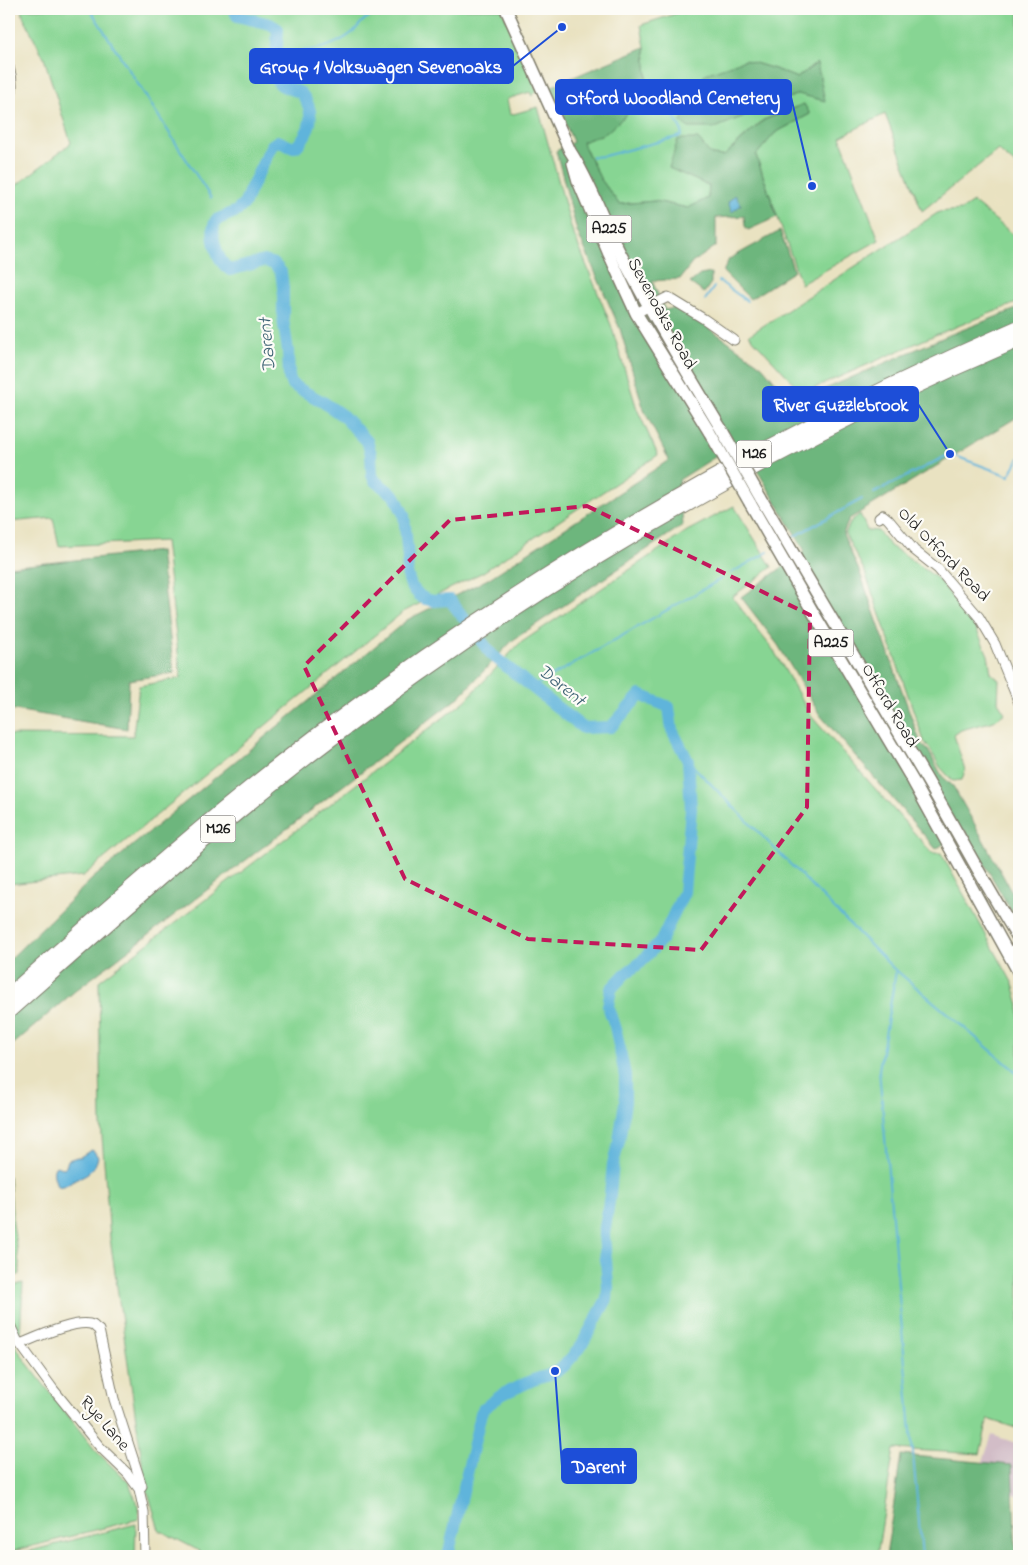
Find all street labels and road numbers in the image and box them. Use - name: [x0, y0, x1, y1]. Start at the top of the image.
- road number: A225: [586, 215, 632, 242]
- street label: Sevenoaks Road: [620, 254, 702, 374]
- road number: M26: [736, 440, 772, 468]
- street label: Old Otford Road: [891, 502, 995, 608]
- road number: A225: [808, 630, 854, 656]
- street label: Otford Road: [854, 659, 924, 753]
- road number: M26: [200, 816, 236, 842]
- street label: Rye Lane: [73, 1391, 136, 1458]

